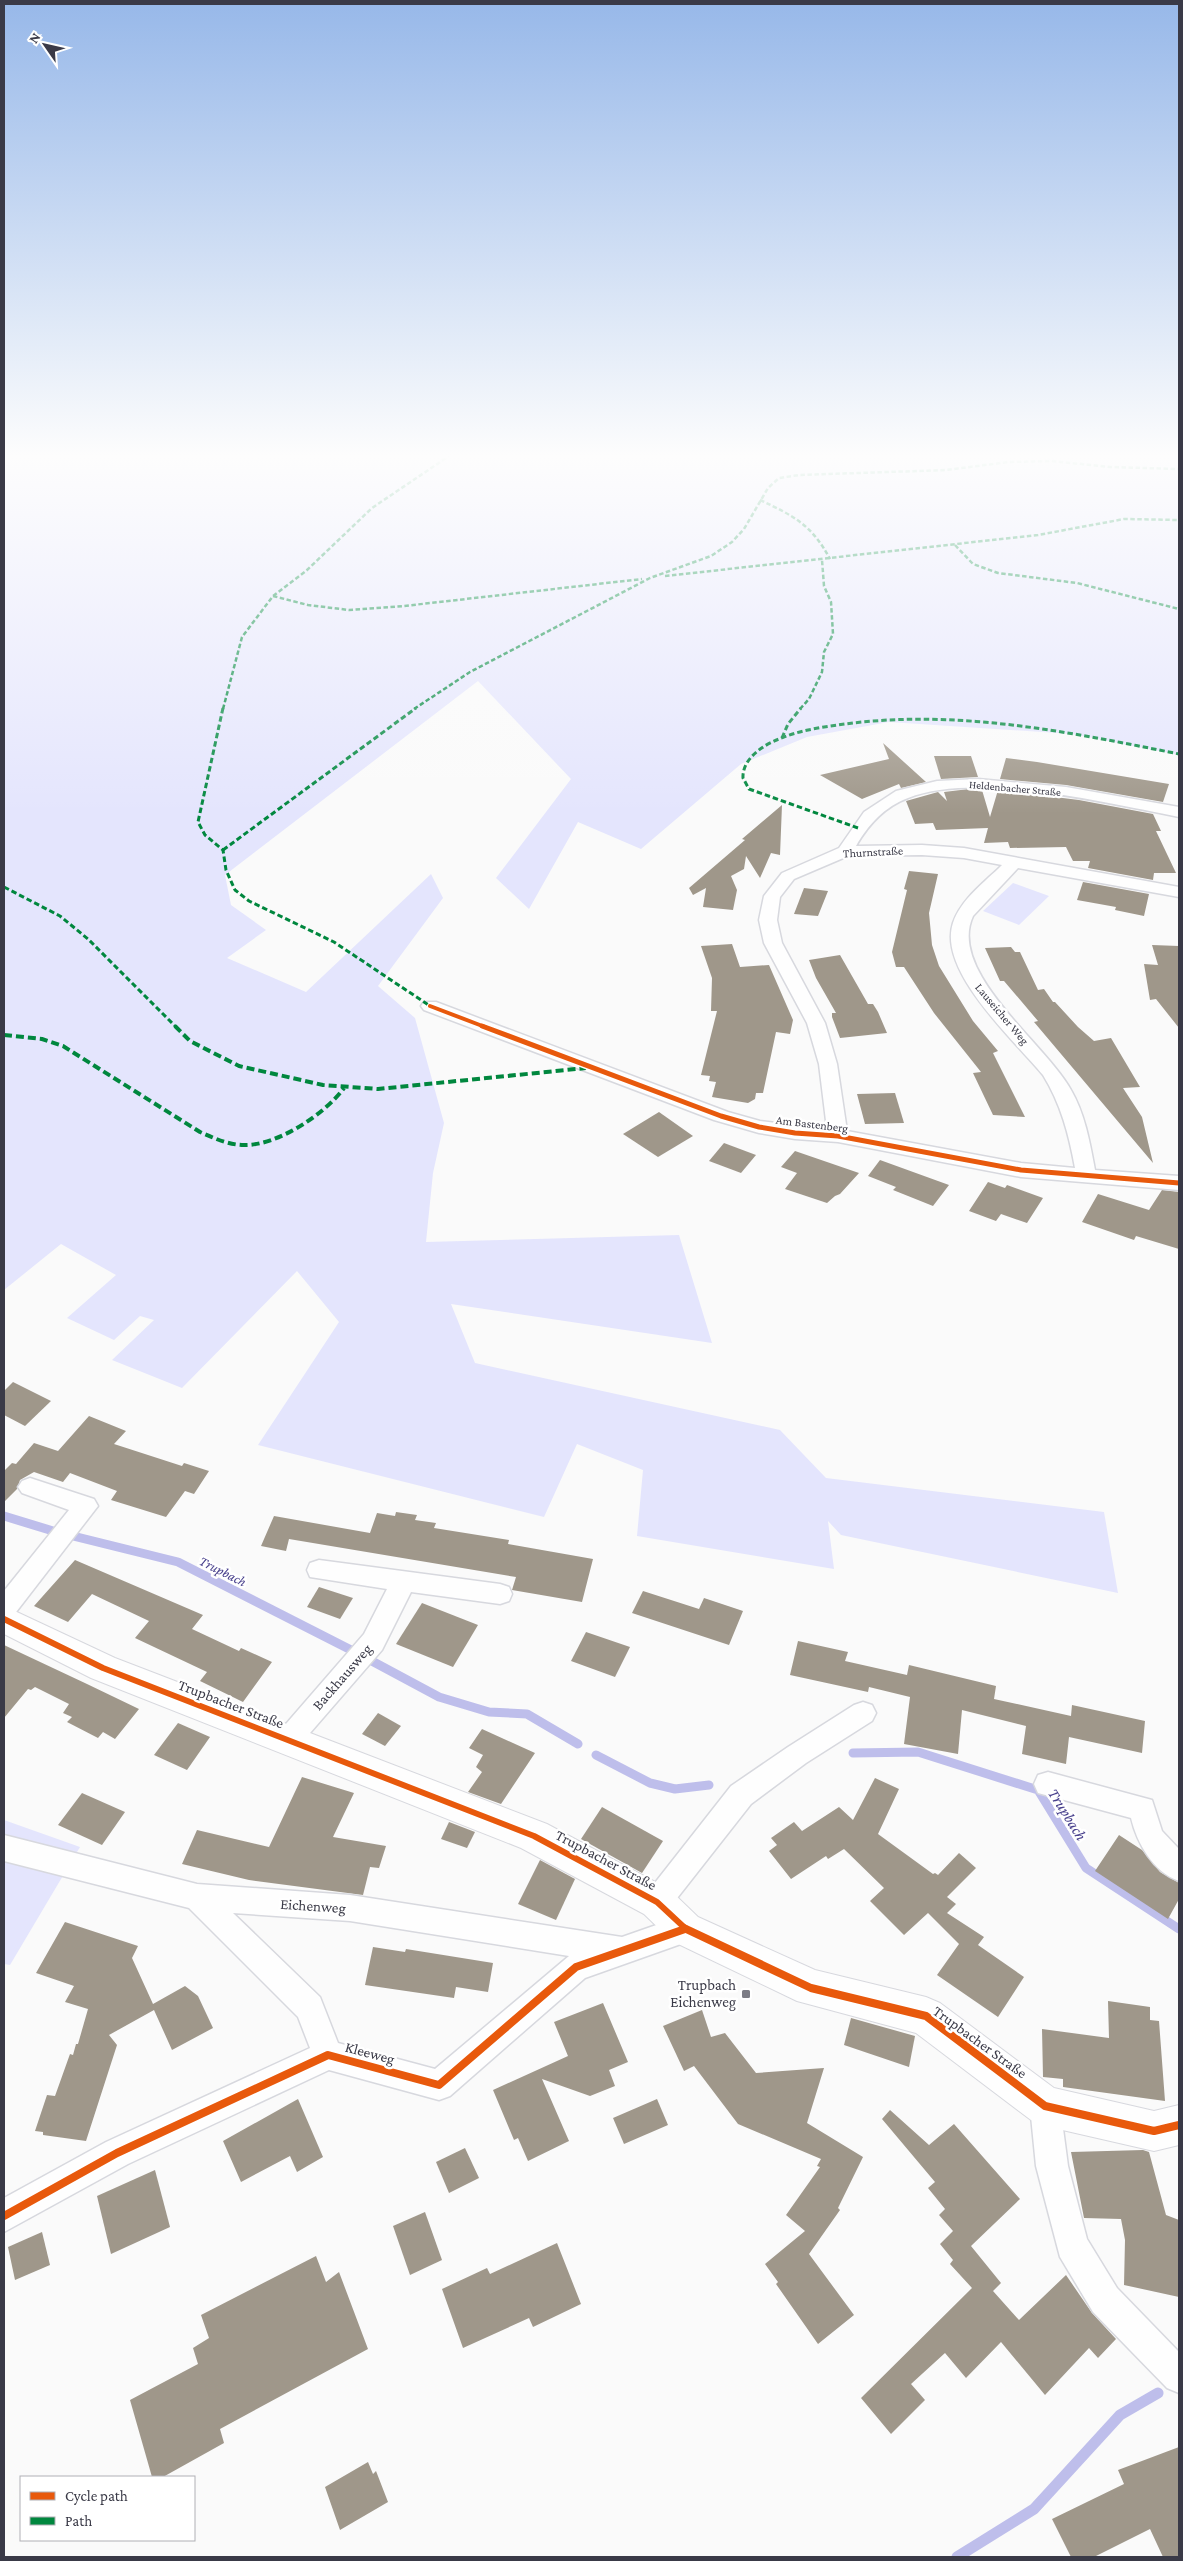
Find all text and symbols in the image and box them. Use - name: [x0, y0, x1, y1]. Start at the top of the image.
- north arrow: [20, 20, 70, 70]
- text: N: [25, 29, 44, 46]
- street label: Heldenbacher Straße: [969, 778, 1061, 798]
- street label: Thurnstraße: [843, 843, 903, 861]
- street label: Lauseicher Weg: [972, 980, 1032, 1048]
- street label: Am Bastenberg: [775, 1113, 849, 1135]
- water label: Trupbach: [197, 1552, 249, 1590]
- street label: Backhausweg: [309, 1641, 376, 1714]
- street label: Trupbacher Straße: [176, 1676, 286, 1733]
- water label: Trupbach: [1044, 1785, 1090, 1844]
- street label: Trupbacher Straße: [552, 1827, 659, 1894]
- street label: Eichenweg: [280, 1896, 346, 1917]
- place label: Trupbach Eichenweg: [670, 1977, 736, 2011]
- marker: Trupbach Eichenweg: [740, 1988, 752, 2000]
- street label: Trupbacher Straße: [929, 2003, 1030, 2082]
- street label: Kleeweg: [343, 2039, 396, 2068]
- legend: [20, 2476, 195, 2541]
- text: Cycle path: [65, 2488, 128, 2505]
- text: Path: [65, 2513, 92, 2529]

